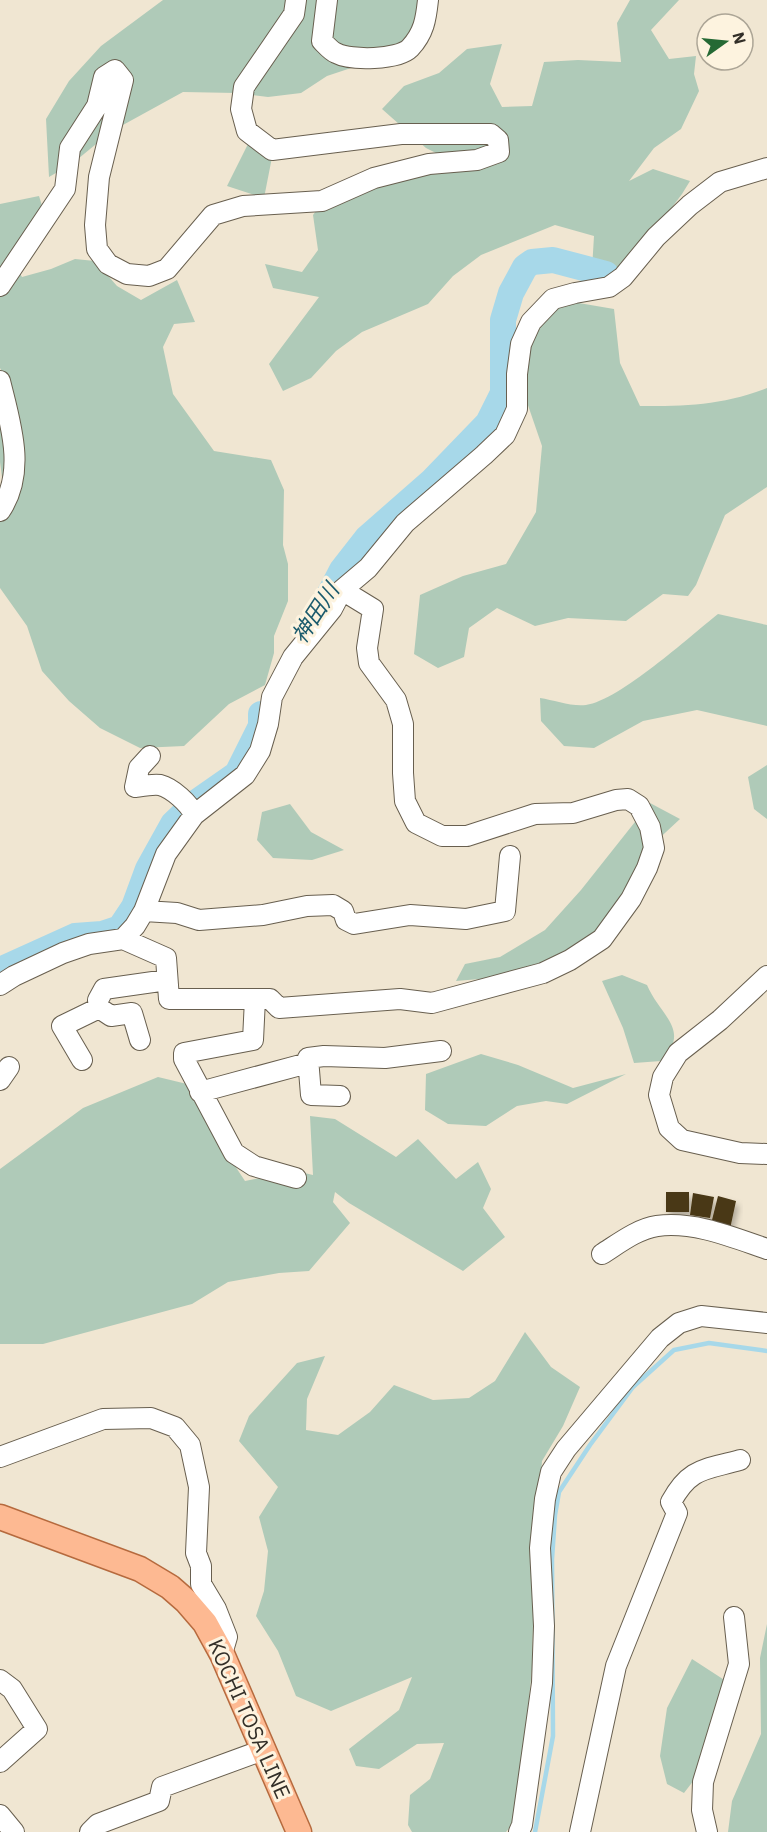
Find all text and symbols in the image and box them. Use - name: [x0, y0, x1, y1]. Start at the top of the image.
- north arrow: [695, 12, 755, 72]
- text: N: [728, 30, 751, 46]
- water label: 神田川: [284, 575, 346, 648]
- street label: KOCHI TOSA LINE: [202, 1634, 298, 1803]

